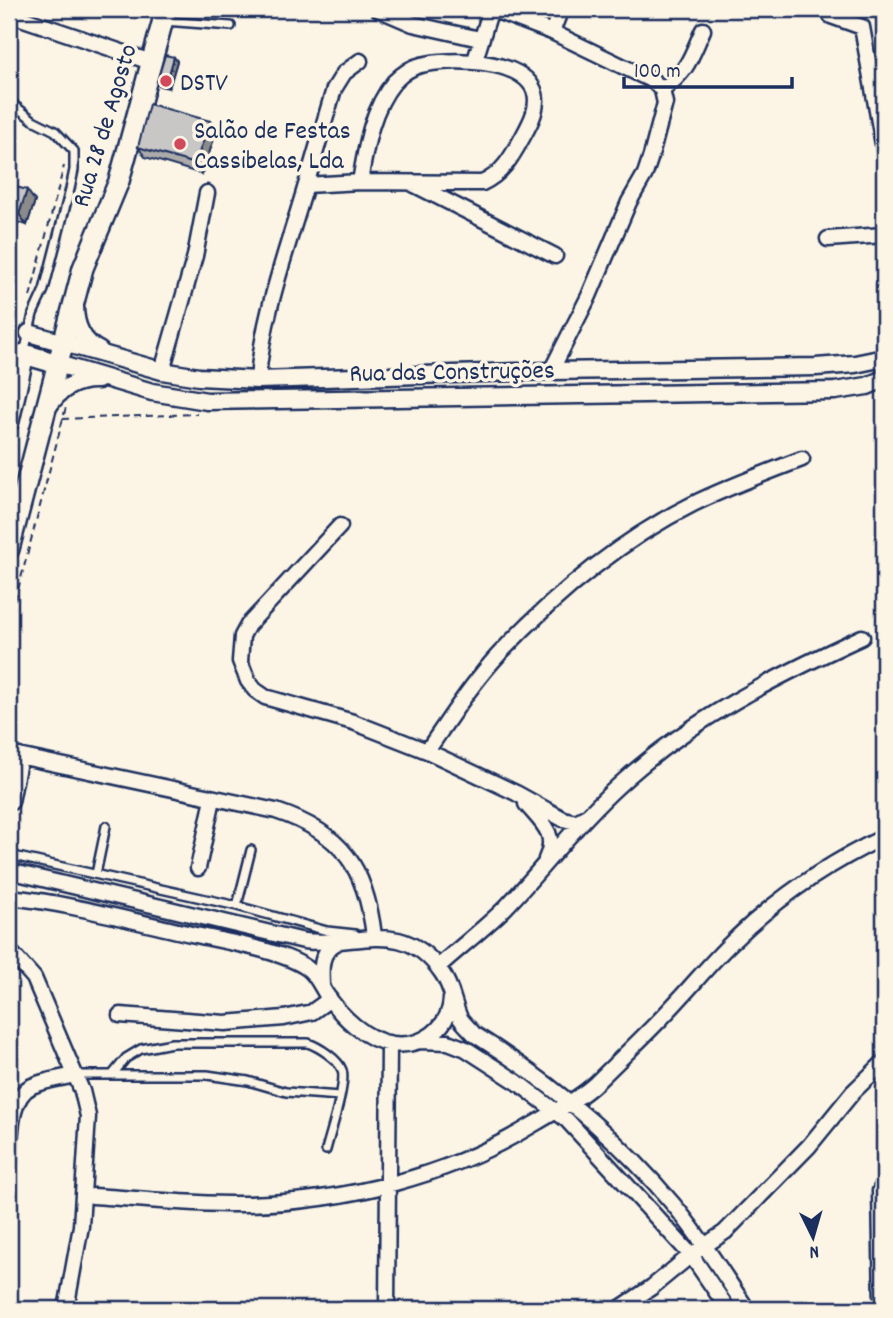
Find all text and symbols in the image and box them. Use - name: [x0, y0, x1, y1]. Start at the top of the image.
- street label: Rua 28 de Agosto: [64, 40, 149, 212]
- scale bar: [624, 46, 792, 90]
- text: 100 m: [634, 58, 681, 88]
- place label: DSTV: [180, 66, 228, 103]
- marker: DSTV: [158, 73, 174, 89]
- place label: Salão de Festas Cassibelas, Lda: [194, 114, 351, 181]
- marker: Salão de Festas Cassibelas, Lda: [172, 136, 188, 152]
- street label: Rua das Construções: [349, 353, 555, 394]
- north arrow: [778, 1202, 848, 1272]
- text: N: [808, 1237, 820, 1264]

